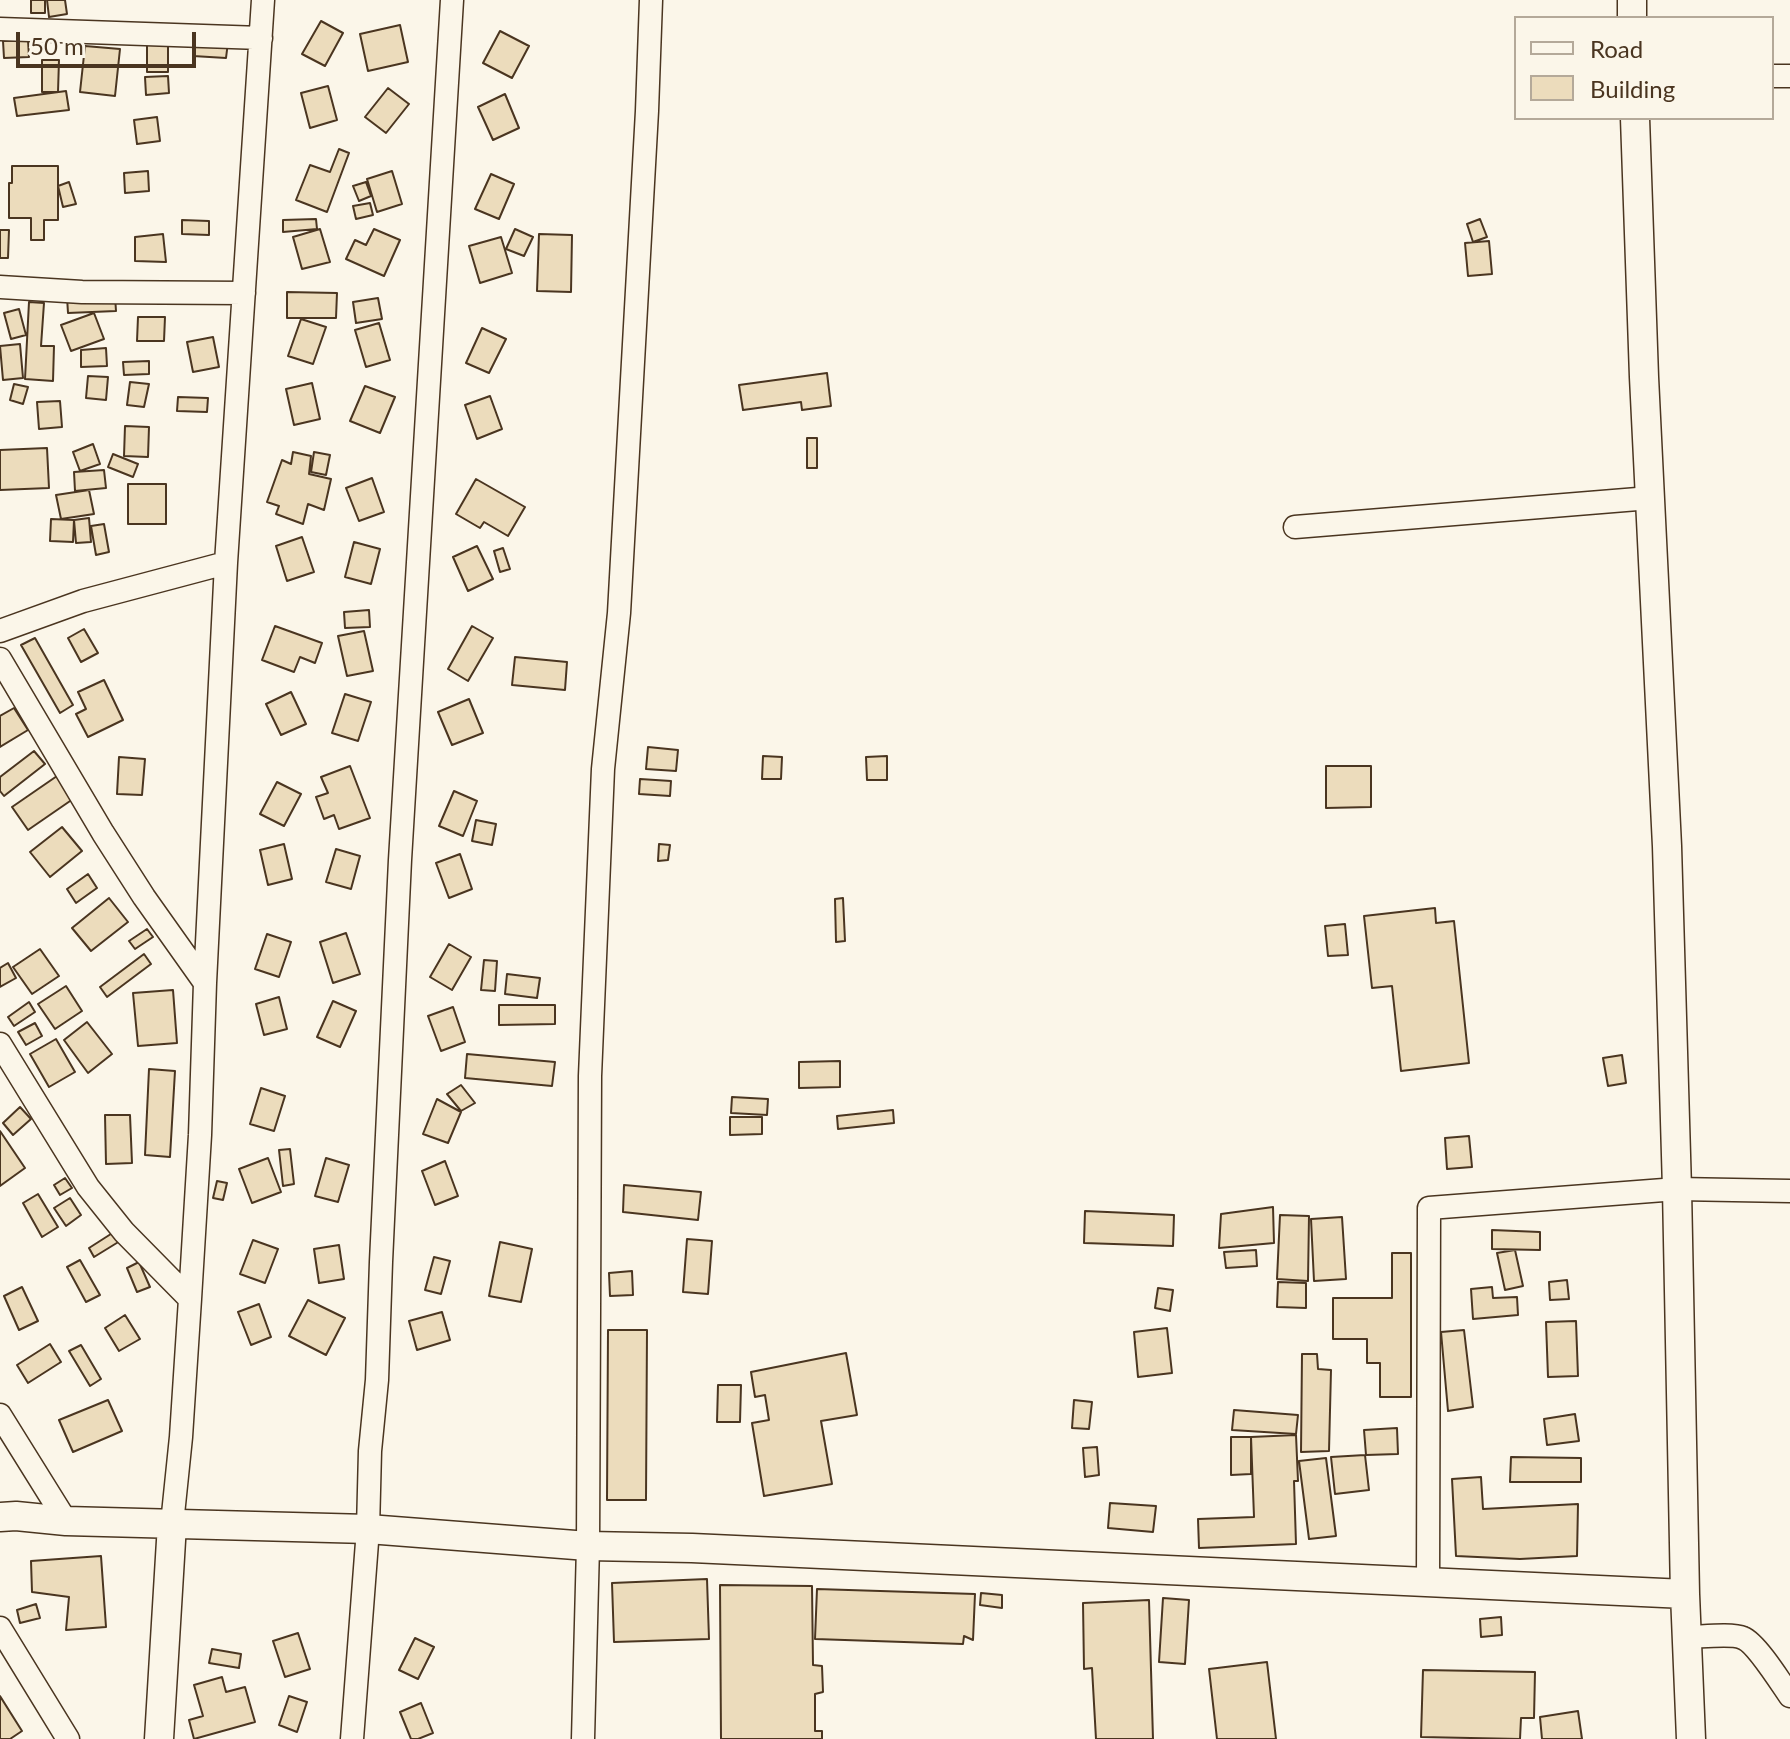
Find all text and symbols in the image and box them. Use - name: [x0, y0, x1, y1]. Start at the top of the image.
- scale bar: [20, 16, 200, 66]
- legend: [1514, 16, 1774, 120]
- text: 50 m: [30, 31, 84, 60]
- text: Road: [1590, 34, 1643, 63]
- text: Building: [1590, 74, 1675, 103]

